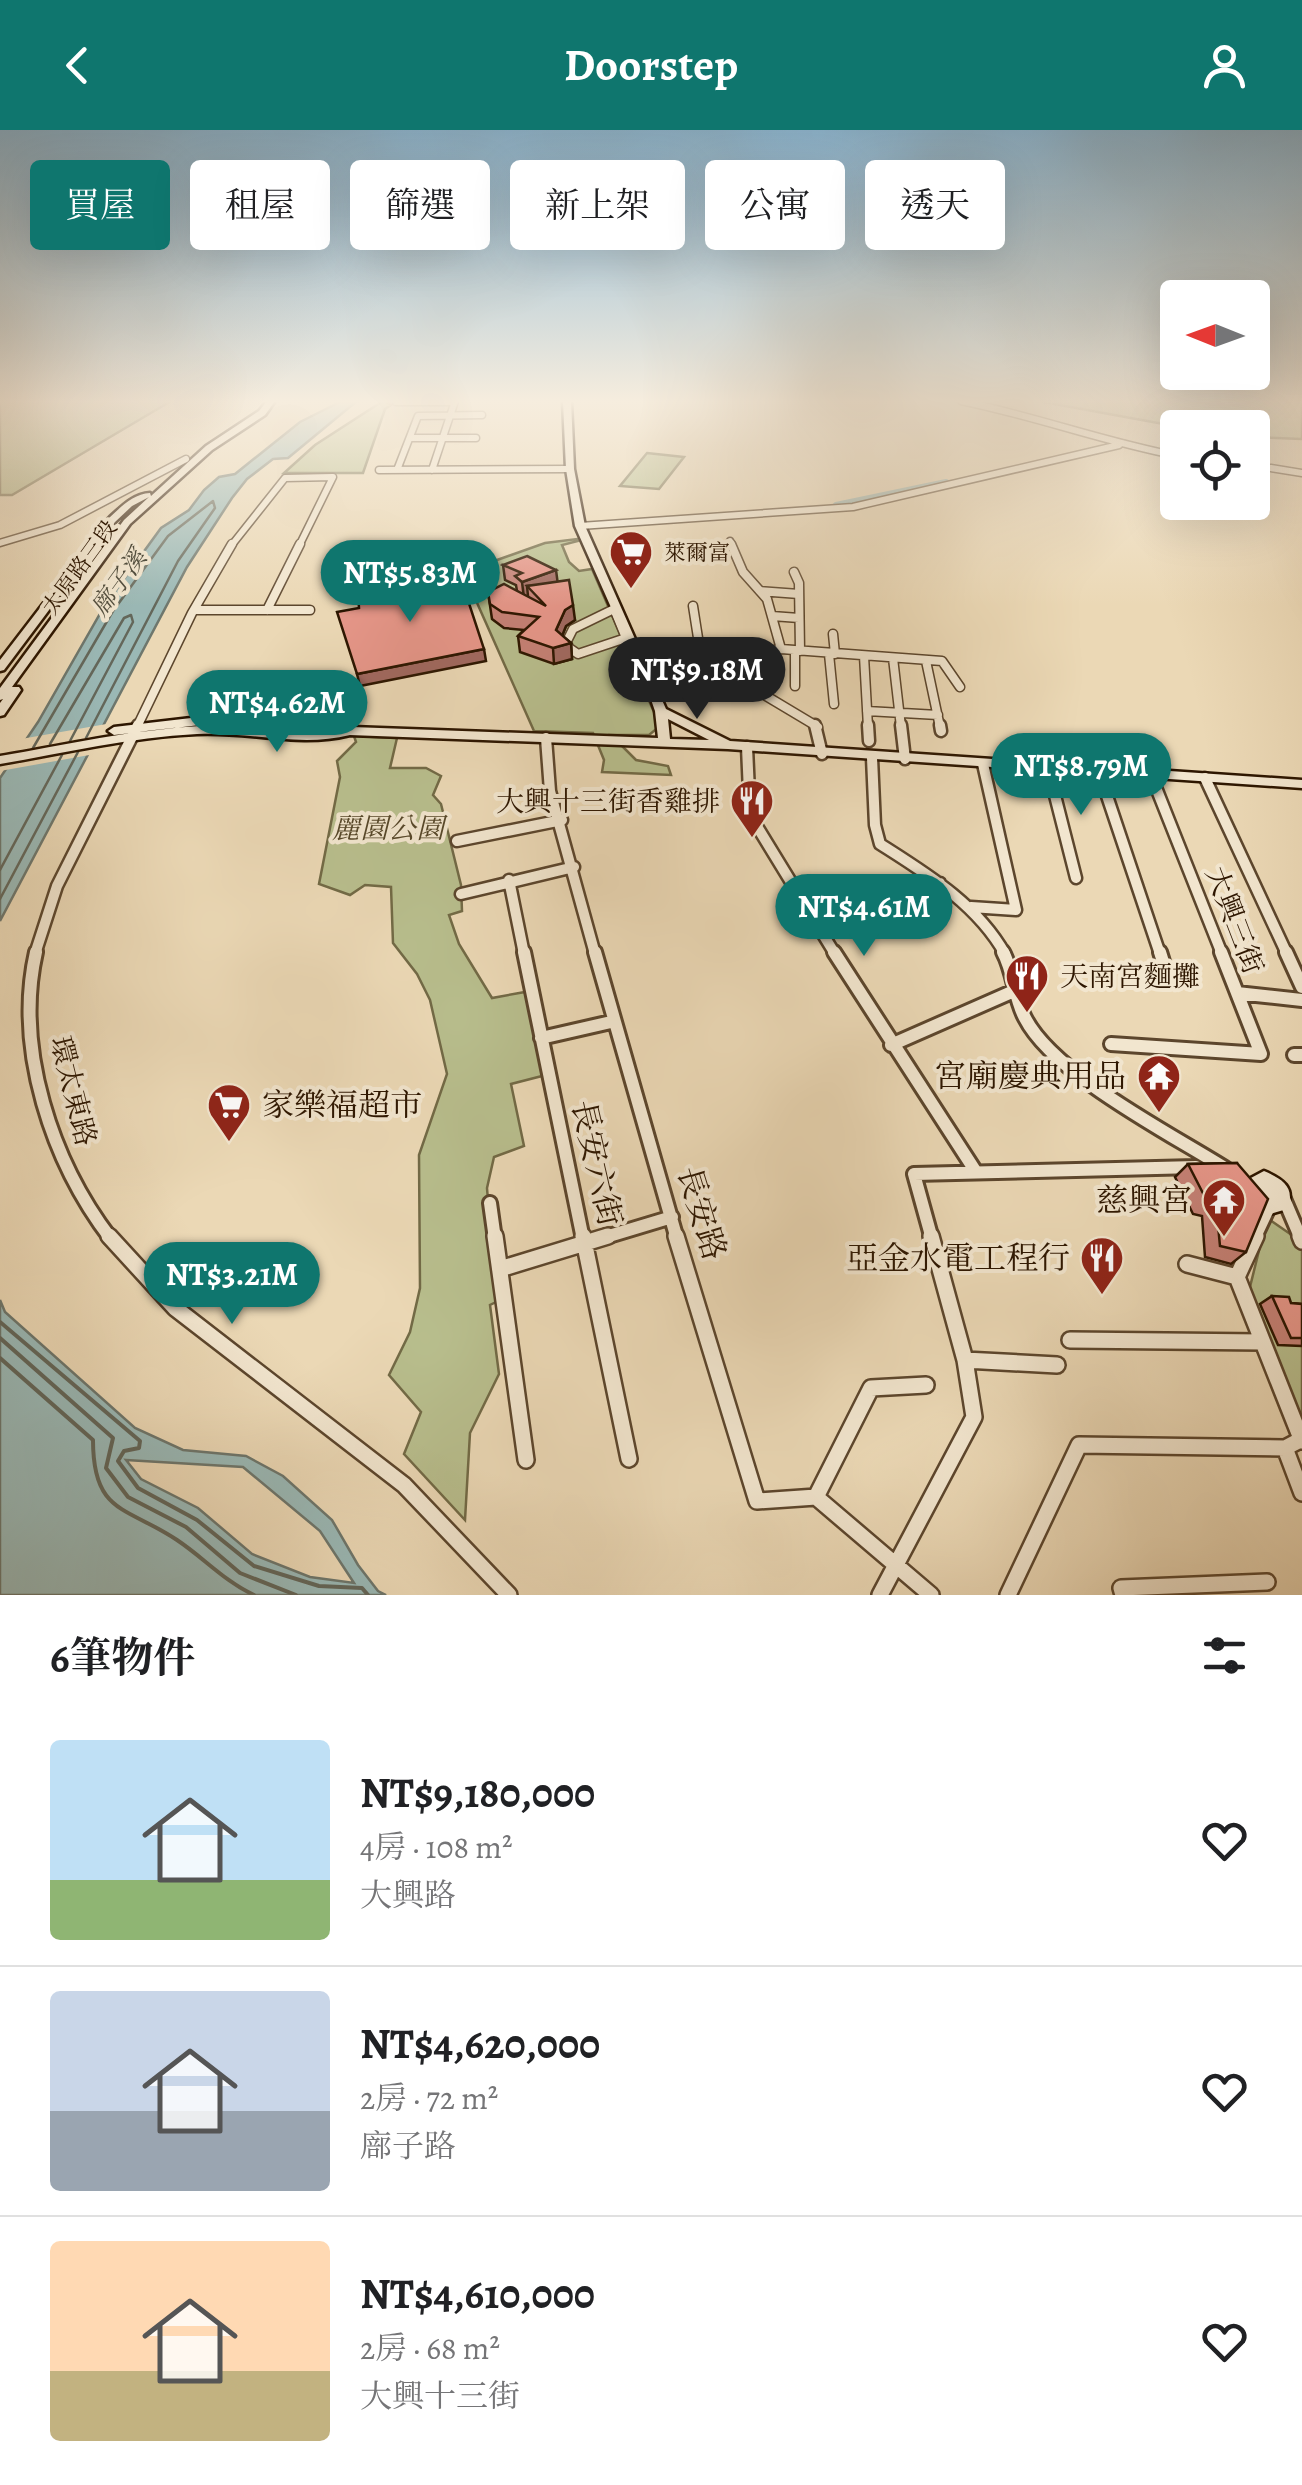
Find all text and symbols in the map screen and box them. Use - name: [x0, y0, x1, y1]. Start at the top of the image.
- text: Doorstep: [564, 34, 738, 96]
- icon: back: [50, 38, 105, 93]
- icon: person: [1197, 38, 1252, 93]
- chip: 買屋: [30, 160, 170, 250]
- chip: 租屋: [190, 160, 330, 250]
- chip: 篩選: [350, 160, 490, 250]
- chip: 新上架: [510, 160, 685, 250]
- chip: 公寓: [705, 160, 845, 250]
- chip: 透天: [865, 160, 1005, 250]
- north arrow: [1160, 280, 1270, 390]
- map controls: [1160, 280, 1270, 520]
- button: locate: [1160, 410, 1270, 520]
- street label: 太原路三段: [35, 514, 124, 621]
- supermarket icon: 萊爾富: [608, 529, 654, 590]
- place label: 萊爾富: [664, 538, 730, 568]
- water label: 廍子溪: [83, 540, 156, 623]
- pin: NT$5.83M: [307, 540, 513, 625]
- text: NT$5.83M: [343, 550, 477, 594]
- pin: NT$9.18M: [594, 637, 800, 722]
- text: NT$9.18M: [630, 647, 764, 691]
- pin: NT$4.62M: [174, 670, 380, 755]
- text: NT$4.62M: [208, 680, 346, 724]
- pin: NT$8.79M: [978, 733, 1184, 818]
- text: NT$8.79M: [1013, 743, 1149, 787]
- restaurant icon: 大興十三街香雞排: [729, 778, 775, 839]
- place label: 大興十三街香雞排: [496, 783, 720, 821]
- park label: 麗園公園: [332, 810, 448, 848]
- street label: 大興三街: [1196, 861, 1272, 979]
- pin: NT$4.61M: [761, 874, 967, 959]
- text: NT$4.61M: [797, 884, 931, 928]
- restaurant icon: 天南宮麵攤: [1004, 953, 1050, 1014]
- place label: 天南宮麵攤: [1060, 958, 1200, 996]
- street label: 環太東路: [41, 1032, 105, 1150]
- temple icon: 宮廟慶典用品: [1136, 1053, 1182, 1114]
- place label: 宮廟慶典用品: [934, 1054, 1126, 1098]
- supermarket icon: 家樂福超市: [206, 1082, 252, 1143]
- place label: 家樂福超市: [262, 1083, 422, 1127]
- street label: 長安六街: [561, 1096, 633, 1230]
- street label: 長安路: [667, 1161, 737, 1265]
- temple icon: 慈興宮: [1201, 1177, 1247, 1238]
- place label: 慈興宮: [1096, 1178, 1192, 1222]
- restaurant icon: 亞金水電工程行: [1079, 1235, 1125, 1296]
- place label: 亞金水電工程行: [846, 1236, 1070, 1280]
- pin: NT$3.21M: [129, 1242, 335, 1327]
- text: NT$3.21M: [166, 1252, 298, 1296]
- icon: filters: [1197, 1628, 1252, 1683]
- text: 6筆物件: [50, 1629, 196, 1686]
- text: NT$9,180,000: [360, 1764, 595, 1821]
- icon: home: [130, 1780, 250, 1900]
- icon: heart: [1197, 1813, 1252, 1868]
- text: 4房 · 108 m²: [360, 1825, 513, 1869]
- text: 大興路: [360, 1873, 456, 1917]
- text: NT$4,620,000: [360, 2015, 600, 2072]
- icon: home: [130, 2031, 250, 2151]
- icon: heart: [1197, 2064, 1252, 2119]
- text: 2房 · 72 m²: [360, 2076, 498, 2120]
- text: 廍子路: [360, 2124, 456, 2168]
- text: NT$4,610,000: [360, 2265, 595, 2322]
- icon: home: [130, 2281, 250, 2401]
- icon: heart: [1197, 2314, 1252, 2369]
- text: 2房 · 68 m²: [360, 2326, 500, 2370]
- text: 大興十三街: [360, 2374, 520, 2418]

